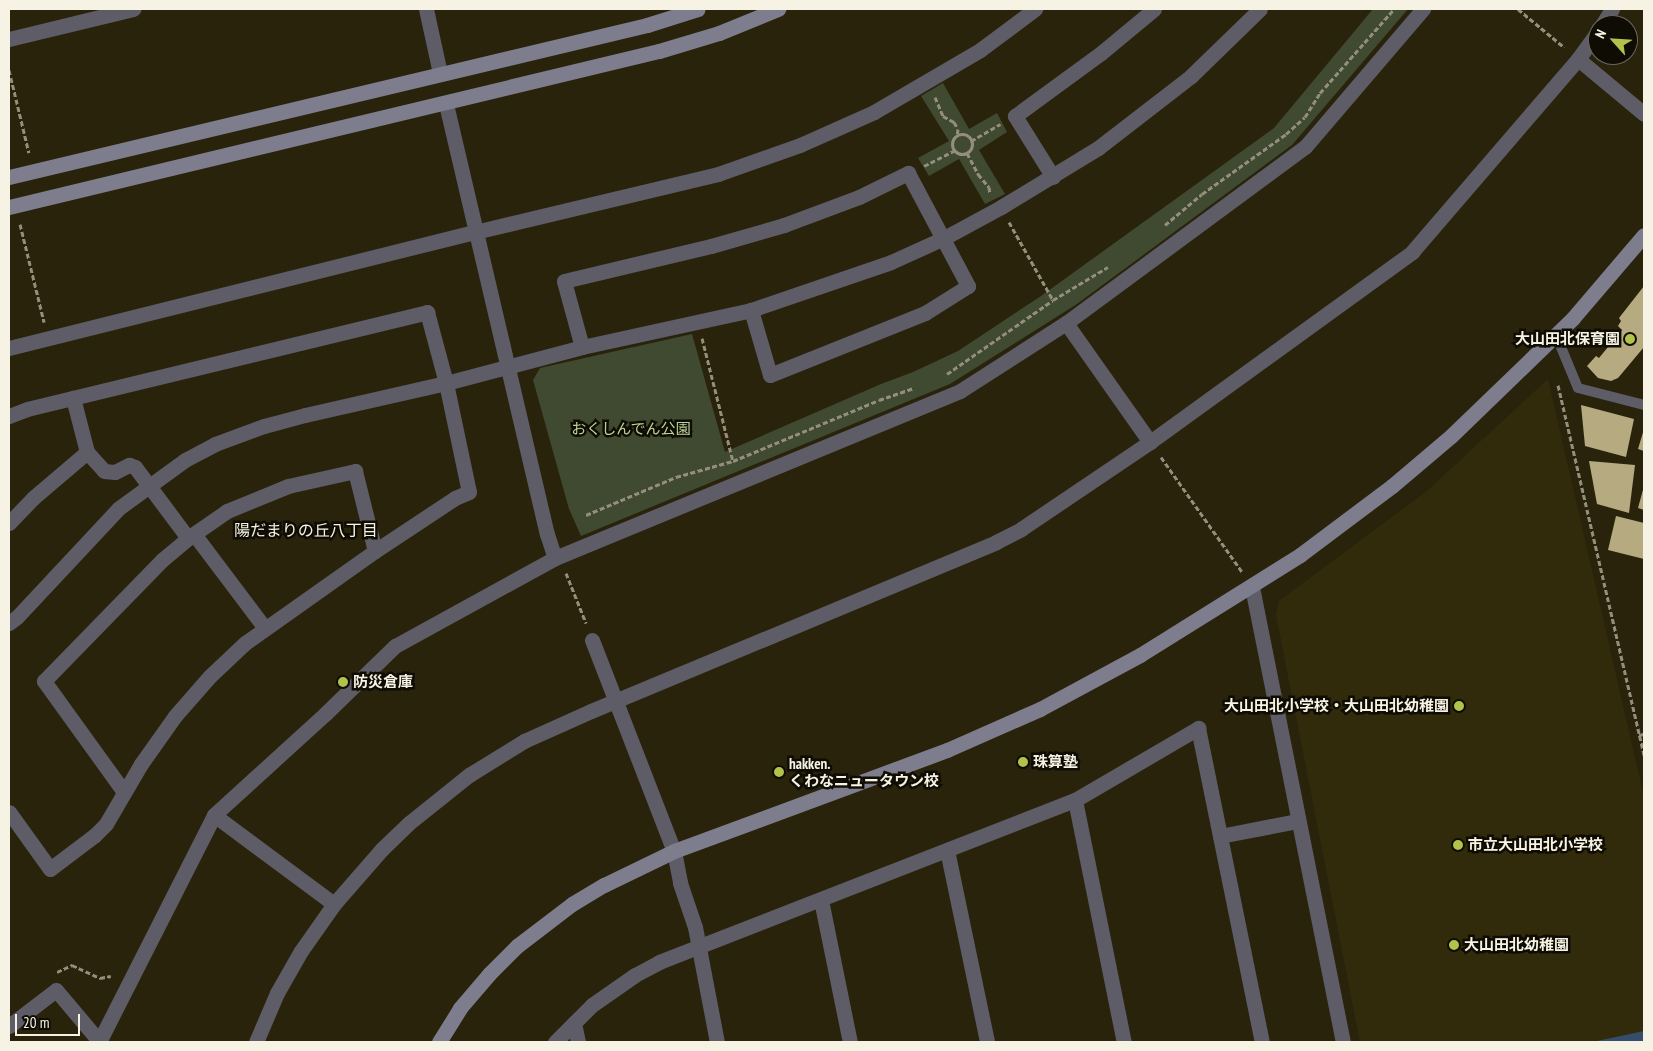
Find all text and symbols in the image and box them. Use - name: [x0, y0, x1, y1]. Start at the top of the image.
- north arrow: [1588, 15, 1638, 65]
- text: N: [1591, 27, 1610, 41]
- place label: 大山田北保育園: [1515, 330, 1620, 348]
- marker: 大山田北保育園: [1624, 333, 1636, 345]
- park label: おくしんでん公園: [571, 420, 691, 438]
- district label: 陽だまりの丘八丁目: [234, 520, 378, 540]
- place label: 防災倉庫: [353, 673, 413, 691]
- marker: 防災倉庫: [337, 676, 349, 688]
- place label: 大山田北小学校・大山田北幼稚園: [1224, 697, 1449, 715]
- marker: 大山田北小学校・大山田北幼稚園: [1453, 700, 1465, 712]
- place label: 珠算塾: [1033, 753, 1078, 771]
- place label: hakken. くわなニュータウン校: [789, 754, 939, 789]
- marker: 珠算塾: [1017, 756, 1029, 768]
- marker: hakken. くわなニュータウン校: [773, 766, 785, 778]
- place label: 市立大山田北小学校: [1468, 836, 1603, 854]
- marker: 市立大山田北小学校: [1452, 839, 1464, 851]
- place label: 大山田北幼稚園: [1464, 936, 1569, 954]
- marker: 大山田北幼稚園: [1448, 939, 1460, 951]
- scale bar: [18, 1004, 82, 1036]
- text: 20 m: [23, 1013, 49, 1032]

